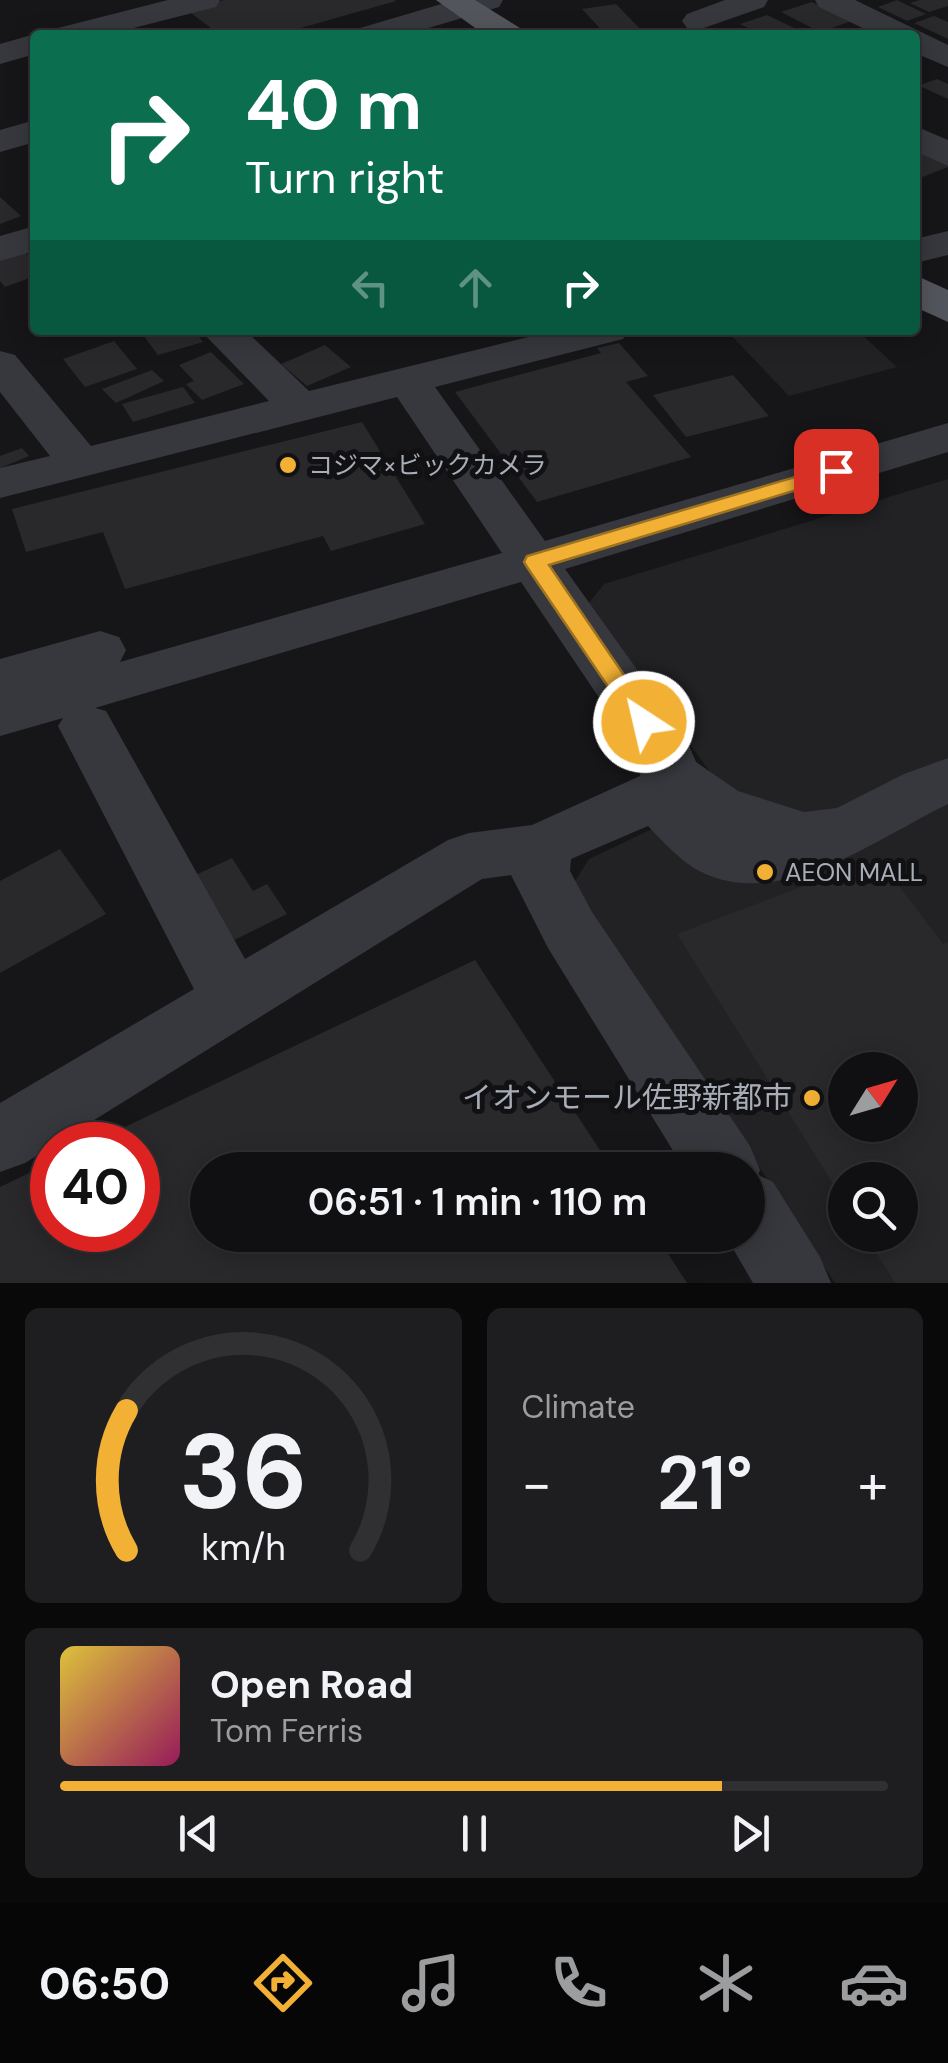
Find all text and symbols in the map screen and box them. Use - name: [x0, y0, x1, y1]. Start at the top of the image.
- text: 40 m: [245, 60, 422, 151]
- icon: right: [80, 70, 210, 200]
- text: Turn right: [245, 148, 444, 207]
- icon: left: [343, 260, 398, 315]
- icon: ahead: [448, 260, 503, 315]
- icon: right: [553, 260, 608, 315]
- pin: [794, 429, 879, 514]
- icon: arrive: [809, 444, 864, 499]
- place label: コジマ×ビックカメラ: [308, 449, 547, 482]
- marker: コジマ×ビックカメラ: [277, 454, 299, 476]
- position arrow: [592, 670, 696, 774]
- place label: AEON MALL: [785, 856, 923, 889]
- marker: AEON MALL: [754, 861, 776, 883]
- north arrow: [828, 1052, 918, 1142]
- map controls: [828, 1052, 918, 1252]
- place label: イオンモール佐野新都市: [462, 1078, 792, 1117]
- marker: イオンモール佐野新都市: [801, 1087, 823, 1109]
- speed limit sign: 40: [30, 1122, 160, 1252]
- button: search: [828, 1162, 918, 1252]
- text: 06:51 · 1 min · 110 m: [308, 1177, 647, 1227]
- text: Climate: [522, 1386, 635, 1428]
- text: 36: [179, 1405, 308, 1540]
- text: 21°: [657, 1435, 753, 1532]
- text: −: [522, 1448, 552, 1520]
- text: +: [858, 1448, 888, 1520]
- text: km/h: [201, 1525, 285, 1571]
- text: Open Road: [210, 1660, 413, 1710]
- text: Tom Ferris: [210, 1710, 363, 1752]
- icon: previous: [171, 1806, 226, 1861]
- icon: pause: [447, 1806, 502, 1861]
- icon: next: [723, 1806, 778, 1861]
- icon: directions: [248, 1948, 318, 2018]
- icon: music: [396, 1948, 466, 2018]
- icon: phone: [544, 1948, 614, 2018]
- icon: climate: [691, 1948, 761, 2018]
- icon: car: [839, 1948, 909, 2018]
- text: 06:50: [39, 1954, 170, 2013]

